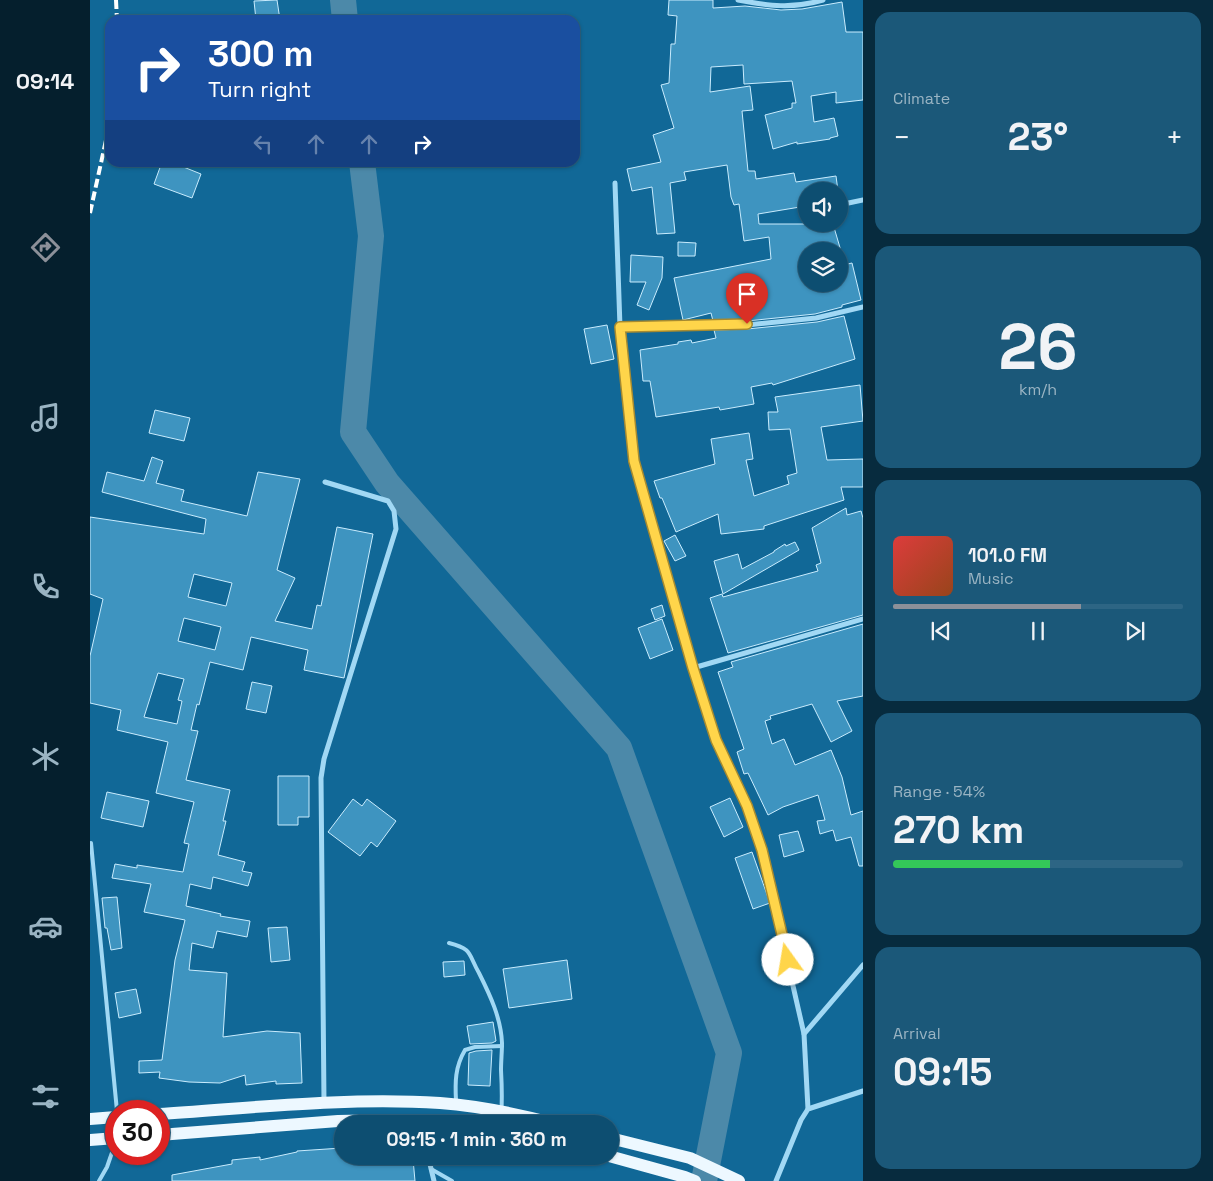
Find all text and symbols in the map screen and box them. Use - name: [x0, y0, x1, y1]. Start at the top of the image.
- text: 300 m: [208, 32, 313, 76]
- icon: right: [125, 35, 190, 100]
- text: 09:14: [16, 67, 74, 95]
- text: Turn right: [208, 75, 311, 103]
- text: Climate: [893, 88, 950, 109]
- text: 23°: [1008, 113, 1068, 161]
- text: −: [893, 119, 910, 155]
- text: +: [1166, 119, 1183, 155]
- icon: left: [249, 130, 277, 158]
- icon: ahead: [302, 130, 330, 158]
- icon: ahead: [355, 130, 383, 158]
- icon: right: [408, 130, 436, 158]
- map controls: [798, 182, 848, 292]
- button: sound: [798, 182, 848, 232]
- icon: directions: [28, 230, 63, 265]
- button: layers: [798, 242, 848, 292]
- pin: [726, 273, 768, 324]
- icon: arrive: [733, 280, 761, 308]
- text: 26: [999, 305, 1077, 388]
- text: km/h: [1019, 379, 1057, 400]
- icon: music: [28, 400, 63, 435]
- text: 101.0 FM: [968, 543, 1047, 568]
- text: Music: [968, 568, 1014, 589]
- icon: phone: [28, 569, 63, 604]
- icon: previous: [927, 617, 955, 645]
- icon: pause: [1024, 617, 1052, 645]
- icon: next: [1121, 617, 1149, 645]
- icon: climate: [28, 739, 63, 774]
- text: Range · 54%: [893, 781, 985, 802]
- text: 270 km: [893, 806, 1024, 854]
- icon: car: [28, 909, 63, 944]
- position arrow: [761, 933, 813, 985]
- text: Arrival: [893, 1023, 941, 1044]
- text: 09:15: [893, 1048, 992, 1096]
- icon: filters: [28, 1079, 63, 1114]
- speed limit sign: 30: [105, 1100, 170, 1165]
- text: 09:15 · 1 min · 360 m: [386, 1127, 567, 1152]

